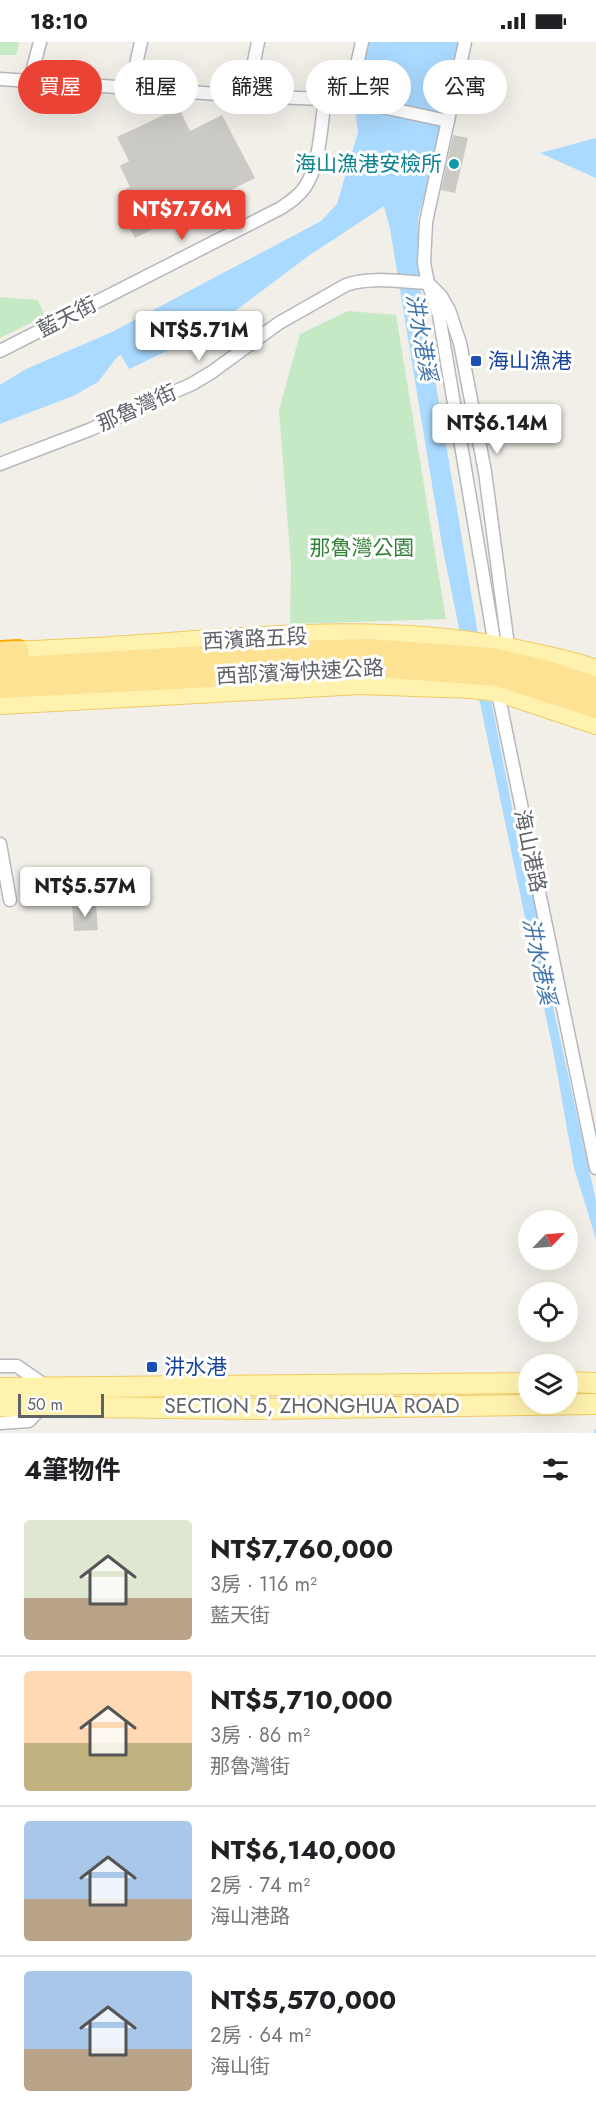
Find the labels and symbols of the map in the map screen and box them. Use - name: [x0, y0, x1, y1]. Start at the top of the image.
- place label: 海山漁港安檢所: [295, 149, 442, 179]
- marker: 海山漁港安檢所: [447, 157, 461, 171]
- pin: NT$7.76M: [120, 190, 244, 241]
- street label: 藍天街: [32, 289, 102, 345]
- water label: 汫水港溪: [399, 291, 446, 386]
- pin: NT$5.71M: [137, 311, 261, 362]
- place label: 海山漁港: [488, 346, 572, 376]
- marker: 海山漁港: [469, 354, 483, 368]
- street label: 那魯灣街: [93, 377, 181, 439]
- pin: NT$6.14M: [435, 404, 559, 455]
- park label: 那魯灣公園: [310, 533, 415, 563]
- street label: 西濱路五段: [202, 621, 308, 657]
- street label: 西部濱海快速公路: [215, 653, 385, 691]
- street label: 海山港路: [507, 807, 553, 895]
- pin: NT$5.57M: [23, 867, 147, 918]
- water label: 汫水港溪: [515, 915, 565, 1010]
- north arrow: [518, 1210, 578, 1270]
- place label: 汫水港: [164, 1352, 227, 1382]
- marker: 汫水港: [145, 1360, 159, 1374]
- scale bar: [18, 1391, 104, 1418]
- street label: SECTION 5, ZHONGHUA ROAD: [164, 1391, 460, 1421]

